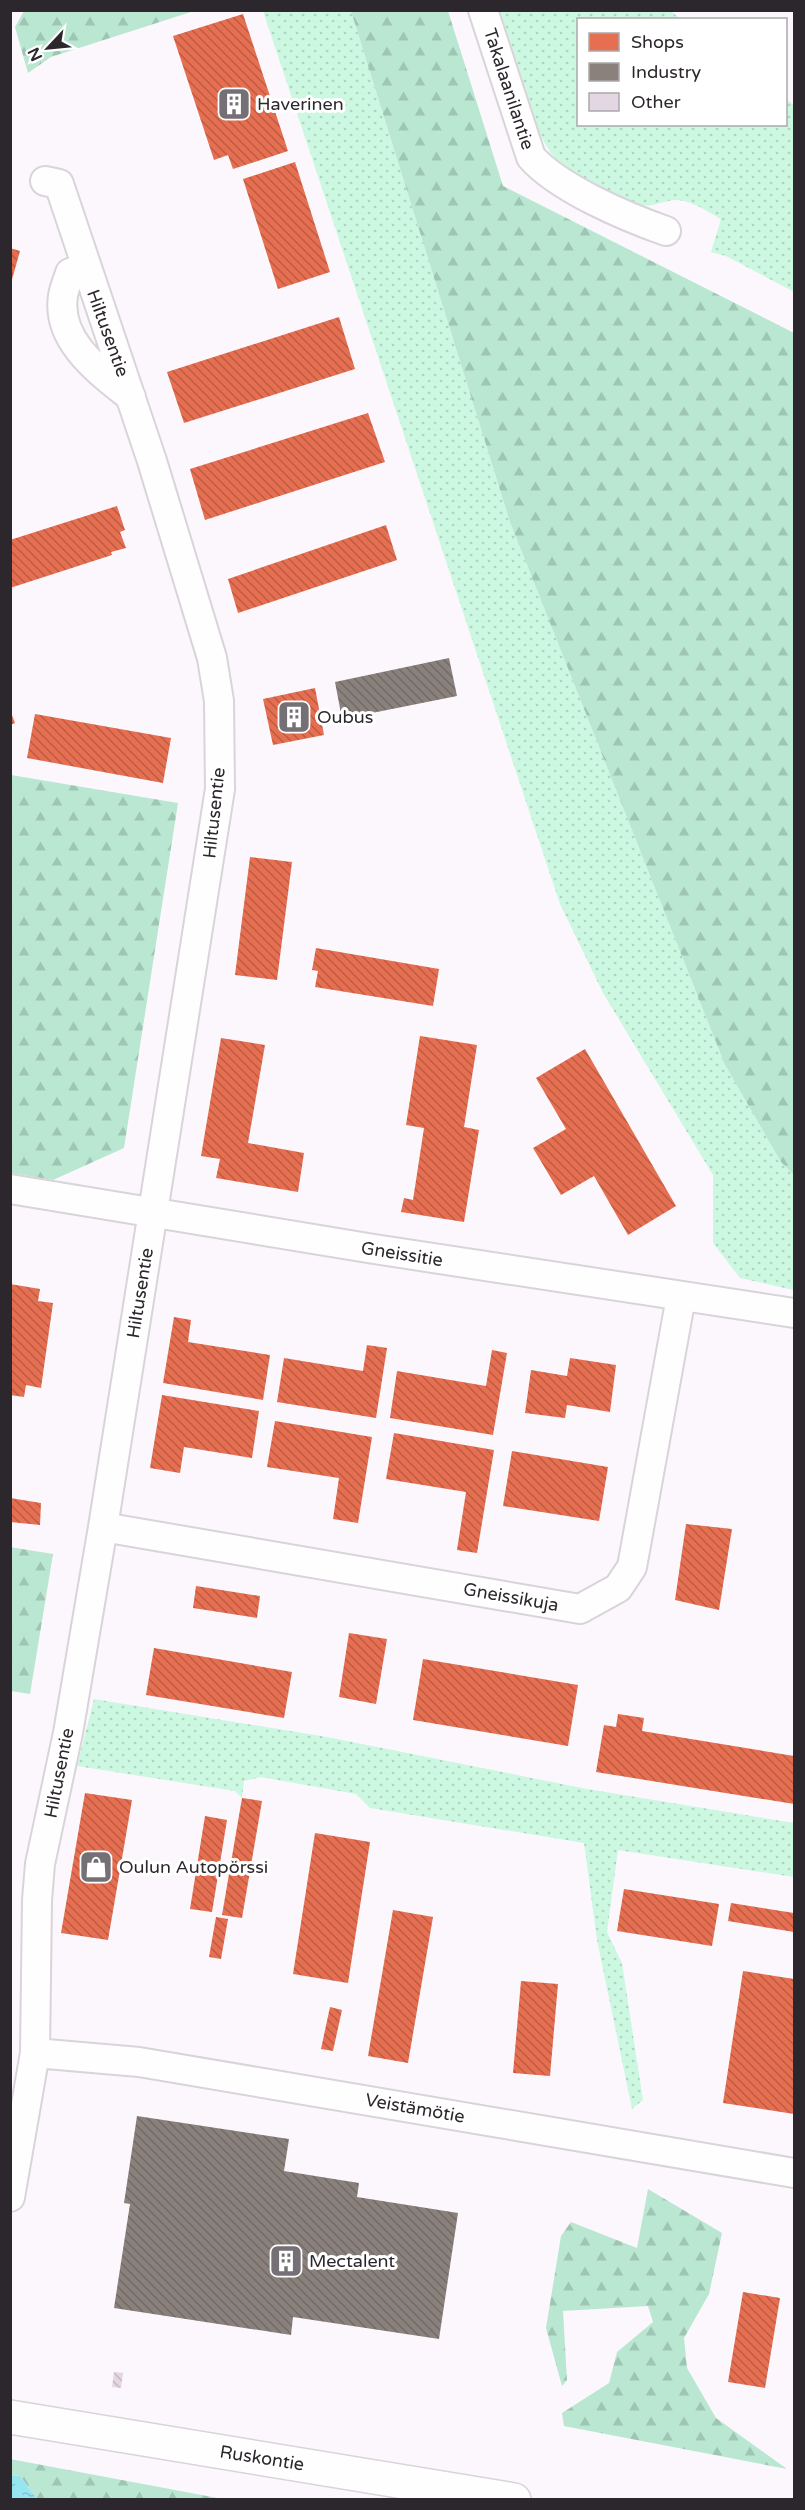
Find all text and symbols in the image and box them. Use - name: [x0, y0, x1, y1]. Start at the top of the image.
- north arrow: [18, 18, 78, 78]
- legend: [577, 18, 787, 126]
- street label: Takalaanilantie: [479, 25, 539, 153]
- text: Shops: [631, 31, 684, 53]
- text: N: [24, 44, 47, 64]
- text: Industry: [631, 61, 702, 83]
- building icon: Haverinen: [216, 86, 252, 122]
- text: Other: [631, 91, 681, 113]
- place label: Haverinen: [257, 93, 344, 115]
- street label: Hiltusentie: [82, 286, 134, 380]
- building icon: Oubus: [276, 699, 312, 735]
- place label: Oubus: [317, 706, 373, 728]
- street label: Hiltusentie: [198, 766, 230, 860]
- street label: Gneissitie: [359, 1237, 445, 1271]
- street label: Hiltusentie: [122, 1246, 158, 1340]
- street label: Gneissikuja: [462, 1578, 560, 1616]
- street label: Hiltusentie: [39, 1726, 79, 1820]
- shop icon: Oulun Autopörssi: [78, 1849, 114, 1885]
- place label: Oulun Autopörssi: [119, 1856, 268, 1878]
- street label: Veistämötie: [364, 2088, 466, 2128]
- building icon: Mectalent: [268, 2243, 304, 2279]
- place label: Mectalent: [309, 2250, 395, 2272]
- street label: Ruskontie: [218, 2440, 306, 2476]

